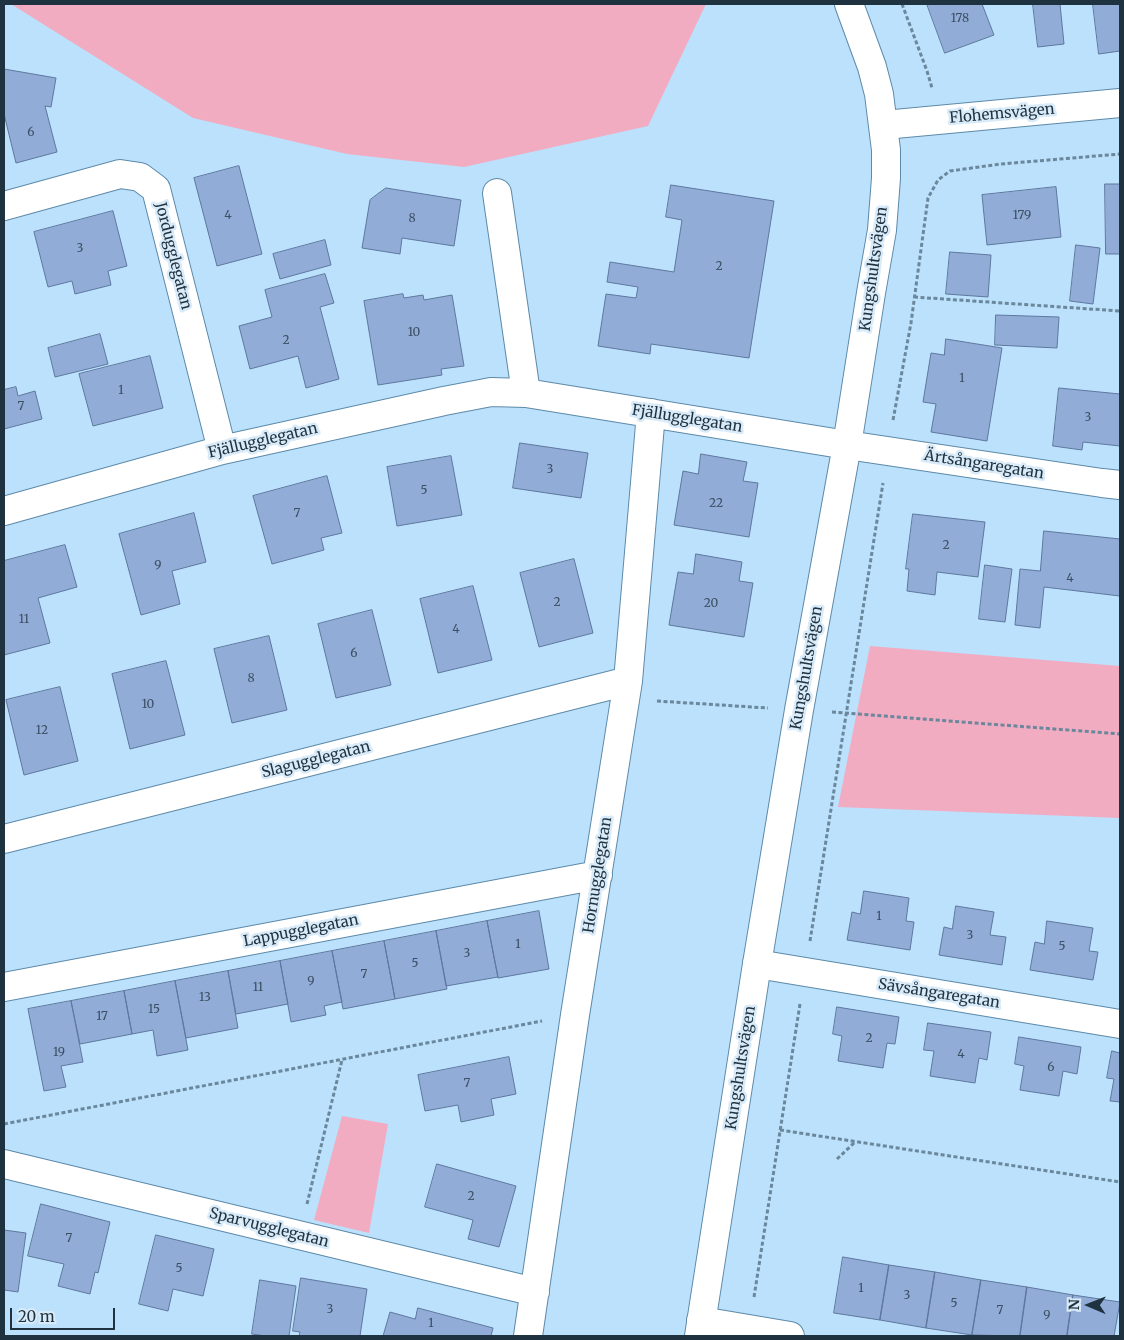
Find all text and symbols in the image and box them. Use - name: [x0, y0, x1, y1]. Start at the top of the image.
- house number: 178: [951, 12, 969, 26]
- street label: Flohemsvägen: [949, 100, 1055, 128]
- house number: 6: [27, 126, 35, 140]
- street label: Jordugglegatan: [151, 201, 195, 311]
- street label: Kungshultsvägen: [856, 206, 892, 332]
- house number: 4: [224, 209, 232, 223]
- house number: 179: [1013, 209, 1031, 223]
- house number: 8: [408, 212, 416, 226]
- house number: 3: [77, 242, 83, 256]
- house number: 2: [715, 260, 723, 274]
- house number: 10: [408, 326, 420, 340]
- house number: 2: [282, 334, 290, 348]
- house number: 1: [959, 372, 965, 386]
- house number: 1: [118, 384, 124, 398]
- house number: 7: [18, 400, 24, 414]
- street label: Fjällugglegatan: [630, 401, 744, 437]
- house number: 3: [1085, 411, 1091, 425]
- street label: Fjällugglegatan: [207, 420, 319, 462]
- street label: Ärtsångaregatan: [923, 447, 1045, 483]
- house number: 3: [547, 463, 553, 477]
- house number: 5: [420, 484, 428, 498]
- house number: 22: [709, 497, 723, 511]
- house number: 7: [294, 507, 300, 521]
- house number: 2: [942, 539, 950, 553]
- house number: 9: [154, 559, 162, 573]
- house number: 4: [1066, 572, 1074, 586]
- house number: 2: [553, 596, 561, 610]
- house number: 20: [704, 597, 718, 611]
- street label: Kungshultsvägen: [787, 605, 827, 731]
- house number: 11: [19, 613, 29, 627]
- house number: 4: [452, 623, 460, 637]
- house number: 6: [350, 647, 358, 661]
- house number: 8: [247, 672, 255, 686]
- house number: 10: [142, 698, 154, 712]
- house number: 12: [36, 724, 48, 738]
- street label: Slagugglegatan: [260, 738, 372, 782]
- street label: Hornugglegatan: [580, 816, 616, 934]
- house number: 1: [876, 910, 882, 924]
- street label: Lappugglegatan: [242, 911, 360, 951]
- house number: 3: [967, 929, 973, 943]
- house number: 1: [515, 938, 521, 952]
- house number: 5: [1058, 940, 1066, 954]
- house number: 3: [464, 947, 470, 961]
- house number: 5: [411, 957, 419, 971]
- house number: 7: [361, 968, 367, 982]
- house number: 9: [307, 975, 315, 989]
- street label: Sävsångaregatan: [877, 975, 1001, 1013]
- house number: 11: [253, 981, 263, 995]
- house number: 13: [199, 991, 211, 1005]
- house number: 15: [148, 1003, 160, 1017]
- street label: Kungshultsvägen: [722, 1005, 760, 1131]
- house number: 17: [96, 1010, 108, 1024]
- house number: 2: [865, 1032, 873, 1046]
- house number: 19: [53, 1046, 65, 1060]
- house number: 4: [957, 1048, 965, 1062]
- house number: 6: [1047, 1061, 1055, 1075]
- house number: 7: [464, 1077, 470, 1091]
- house number: 2: [467, 1190, 475, 1204]
- street label: Sparvugglegatan: [207, 1204, 331, 1252]
- house number: 7: [66, 1232, 72, 1246]
- house number: 5: [175, 1262, 183, 1276]
- north arrow: [1064, 1280, 1114, 1330]
- house number: 1: [858, 1282, 864, 1296]
- house number: 3: [904, 1289, 910, 1303]
- house number: 5: [950, 1297, 958, 1311]
- scale bar: [12, 1298, 118, 1330]
- text: N: [1065, 1299, 1083, 1310]
- house number: 3: [327, 1303, 333, 1317]
- house number: 7: [997, 1304, 1003, 1318]
- text: 20 m: [18, 1307, 55, 1326]
- house number: 9: [1043, 1309, 1051, 1323]
- house number: 1: [428, 1317, 434, 1331]

